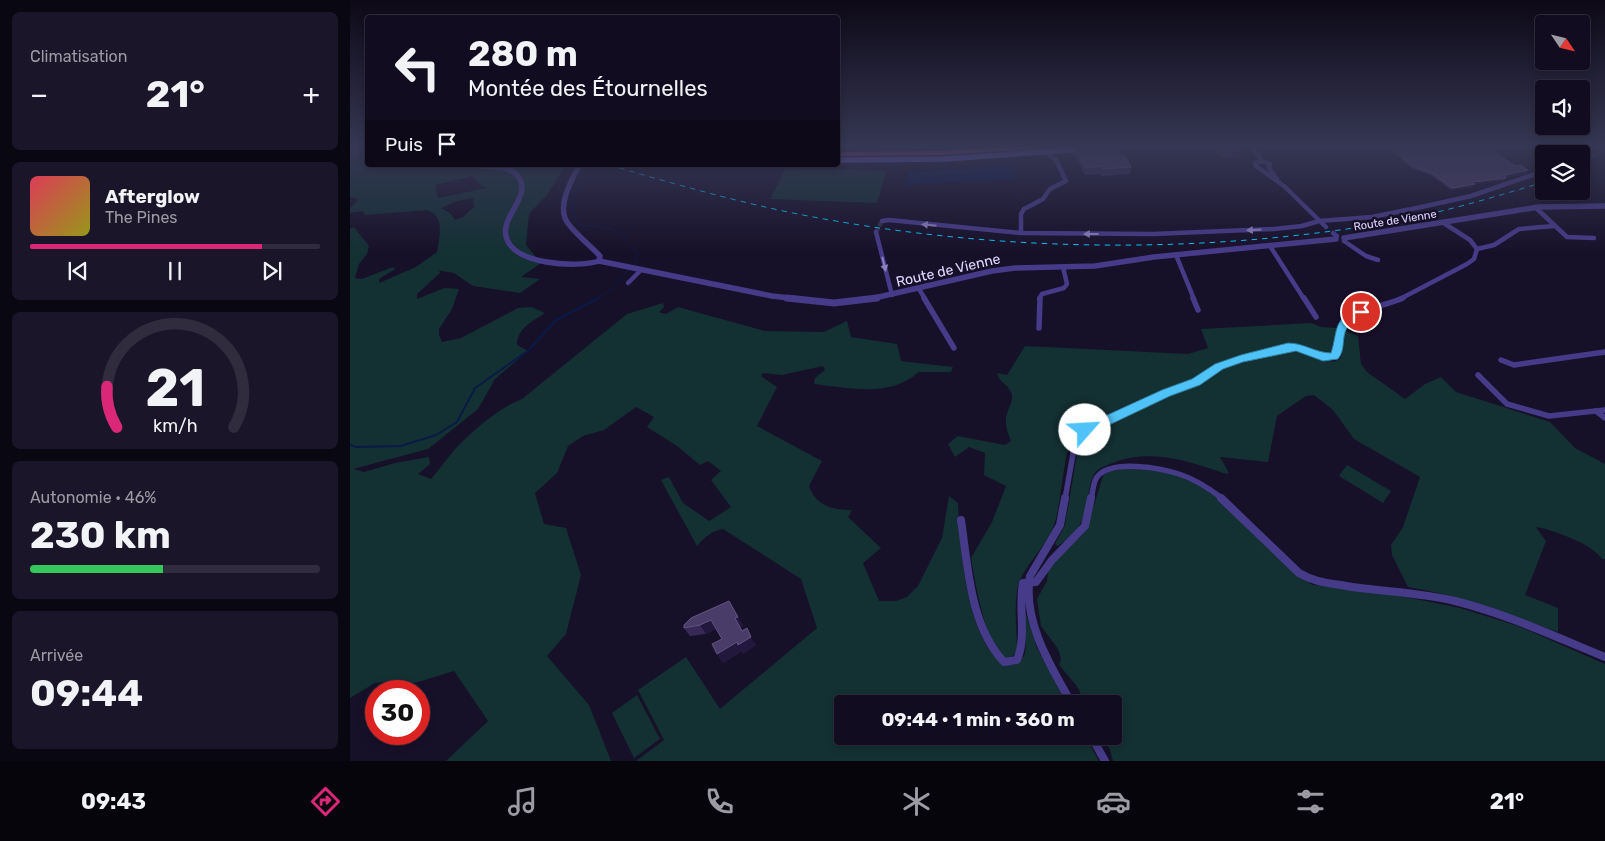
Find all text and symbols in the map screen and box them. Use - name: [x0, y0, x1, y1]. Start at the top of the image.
- north arrow: [1535, 15, 1590, 70]
- map controls: [1535, 15, 1590, 200]
- text: 280 m: [468, 33, 578, 75]
- icon: left: [385, 35, 450, 100]
- text: Climatisation: [30, 47, 127, 66]
- text: 21°: [146, 71, 205, 117]
- text: Montée des Étournelles: [468, 75, 708, 102]
- text: −: [30, 78, 48, 111]
- text: +: [303, 78, 320, 111]
- button: sound: [1535, 80, 1590, 135]
- icon: arrive: [433, 130, 461, 158]
- text: Puis: [385, 133, 423, 156]
- button: layers: [1535, 145, 1590, 200]
- text: Afterglow: [105, 185, 200, 208]
- text: The Pines: [105, 208, 178, 227]
- street label: Route de Vienne: [1353, 208, 1437, 233]
- one-way arrow: [921, 221, 937, 229]
- one-way arrow: [1246, 227, 1262, 235]
- one-way arrow: [1083, 230, 1099, 238]
- street label: Route de Vienne: [894, 250, 1002, 291]
- one-way arrow: [880, 256, 888, 271]
- icon: previous: [64, 257, 92, 285]
- icon: pause: [161, 257, 189, 285]
- icon: next: [258, 257, 286, 285]
- pin: [1340, 291, 1382, 333]
- icon: arrive: [1347, 298, 1375, 326]
- text: 21: [145, 357, 205, 419]
- position arrow: [1058, 403, 1110, 455]
- text: km/h: [153, 415, 197, 436]
- text: Autonomie · 46%: [30, 488, 157, 507]
- text: 230 km: [30, 512, 171, 558]
- text: Arrivée: [30, 646, 83, 665]
- text: 09:44: [30, 670, 143, 716]
- speed limit sign: 30: [365, 680, 430, 745]
- text: 09:44 · 1 min · 360 m: [881, 708, 1075, 731]
- icon: directions: [308, 784, 343, 819]
- icon: music: [505, 784, 540, 819]
- icon: phone: [702, 784, 737, 819]
- icon: climate: [899, 784, 934, 819]
- icon: car: [1096, 784, 1131, 819]
- icon: filters: [1293, 784, 1328, 819]
- text: 09:43: [81, 788, 146, 815]
- text: 21°: [1490, 788, 1524, 815]

